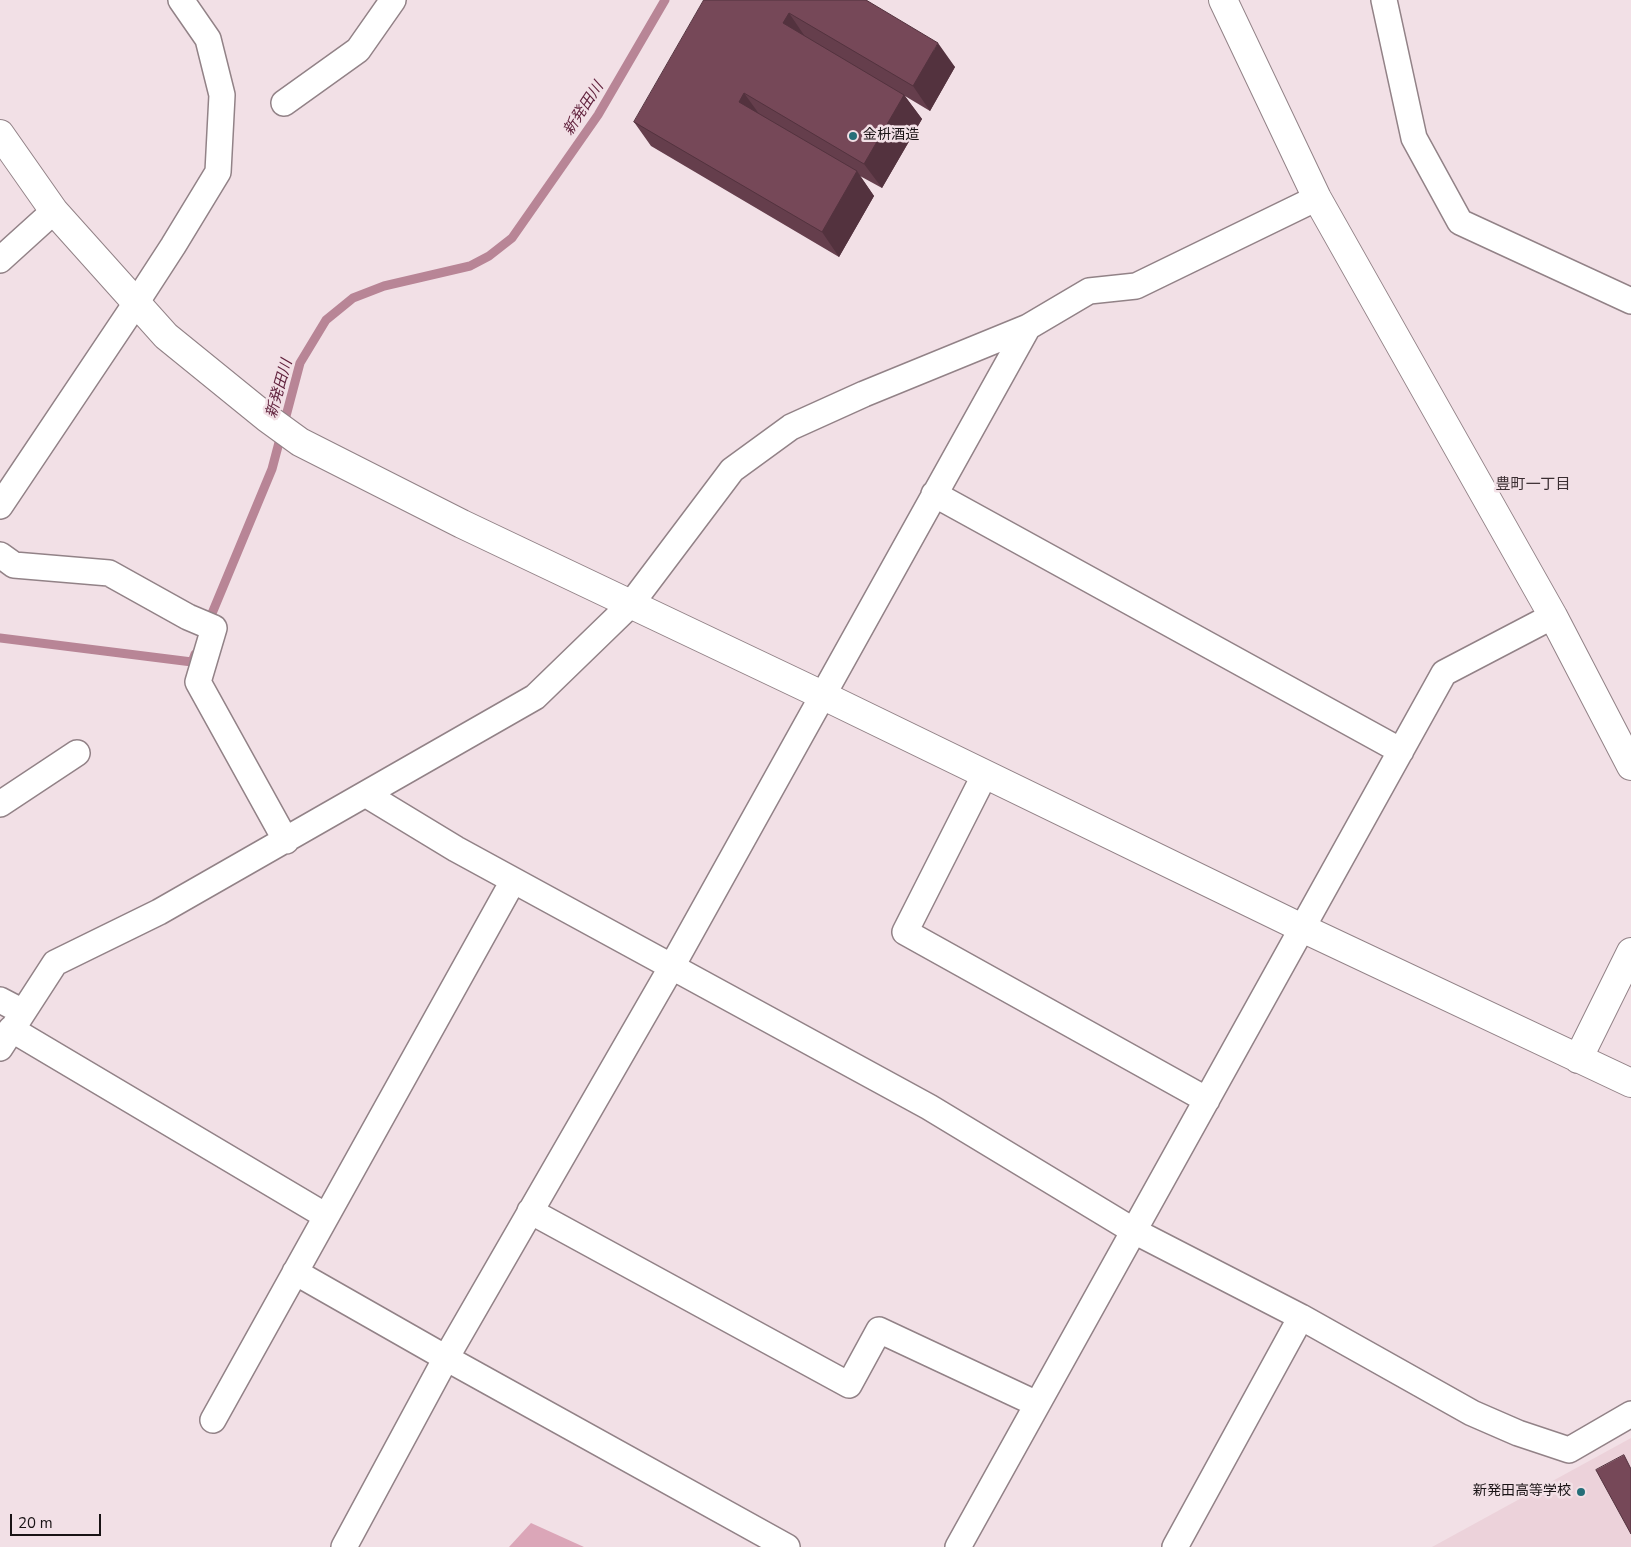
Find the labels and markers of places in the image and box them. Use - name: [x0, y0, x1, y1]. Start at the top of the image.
- place label: 金枡酒造: [863, 128, 919, 144]
- marker: 金枡酒造: [847, 130, 859, 142]
- place label: 新発田高等学校: [1473, 1484, 1571, 1500]
- marker: 新発田高等学校: [1575, 1486, 1587, 1498]

